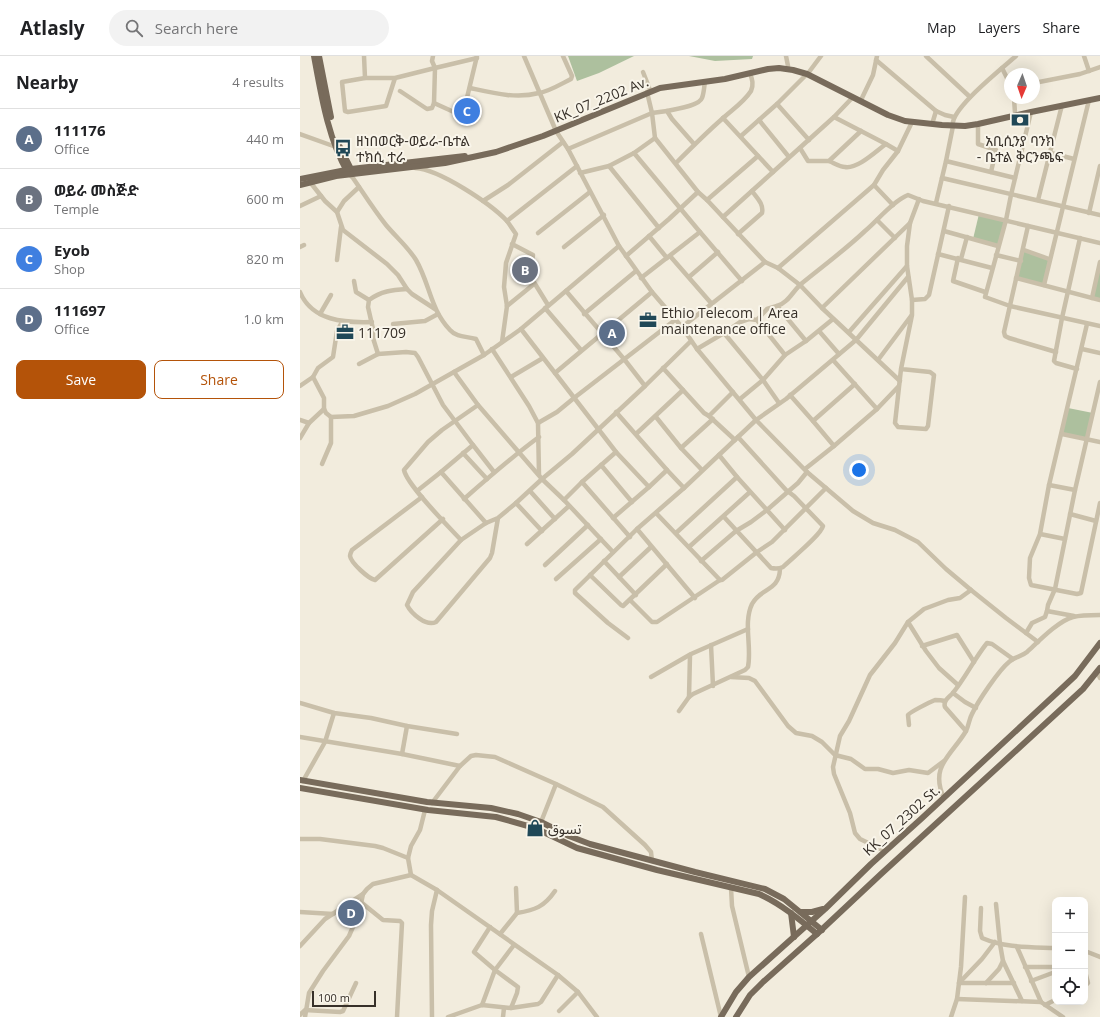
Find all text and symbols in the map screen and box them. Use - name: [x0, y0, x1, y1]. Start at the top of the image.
- search box: [109, 10, 389, 46]
- text: Atlasly: [20, 15, 85, 41]
- icon: search: [123, 17, 145, 39]
- text: Search here: [155, 18, 238, 38]
- text: Map: [927, 18, 956, 37]
- text: Layers: [978, 18, 1020, 37]
- text: Share: [1042, 18, 1080, 37]
- north arrow: [1004, 68, 1040, 104]
- text: Nearby: [16, 71, 78, 94]
- street label: KK_07_2202 Av.: [551, 71, 651, 127]
- text: 4 results: [232, 73, 284, 91]
- pin: C: [454, 96, 480, 126]
- bank icon: አቢሲንያ ባንክ - ቤተል ቅርንጫፍ: [1010, 110, 1030, 130]
- text: 111176: [54, 120, 105, 140]
- text: A: [25, 130, 33, 148]
- text: 440 m: [246, 130, 284, 148]
- place label: ዘነበወርቅ-ወይራ-ቤተል ተክሲ ተራ: [356, 131, 471, 166]
- place label: አቢሲንያ ባንክ - ቤተል ቅርንጫፍ: [977, 131, 1063, 166]
- bus stop icon: ዘነበወርቅ-ወይራ-ቤተል ተክሲ ተራ: [333, 138, 353, 158]
- text: Office: [54, 140, 90, 158]
- text: ወይራ መስጅድ: [54, 180, 139, 200]
- text: B: [25, 190, 33, 208]
- text: 600 m: [246, 190, 284, 208]
- text: Temple: [54, 200, 99, 218]
- text: Eyob: [54, 240, 90, 260]
- text: C: [25, 250, 33, 268]
- text: 820 m: [246, 250, 284, 268]
- pin: B: [512, 255, 538, 285]
- text: Shop: [54, 260, 85, 278]
- text: 111697: [54, 300, 105, 320]
- place label: Ethio Telecom | Area maintenance office: [661, 303, 798, 338]
- text: D: [24, 310, 34, 328]
- text: 1.0 km: [243, 310, 284, 328]
- office icon: Ethio Telecom | Area maintenance office: [638, 310, 658, 330]
- pin: A: [599, 318, 625, 348]
- text: Office: [54, 320, 90, 338]
- office icon: 111709: [335, 322, 355, 342]
- place label: 111709: [358, 323, 406, 342]
- button: Save: [16, 360, 146, 399]
- button: Share: [154, 360, 284, 399]
- your location: [849, 460, 869, 480]
- street label: KK_07_2302 St.: [858, 780, 944, 860]
- shop icon: تسوق: [525, 818, 545, 838]
- place label: تسوق: [548, 819, 582, 838]
- map controls: [1052, 897, 1088, 1005]
- button: +: [1052, 897, 1088, 933]
- pin: D: [338, 898, 364, 928]
- button: −: [1052, 933, 1088, 969]
- button: locate: [1052, 969, 1088, 1005]
- scale bar: [312, 989, 376, 1008]
- text: 100 m: [318, 990, 350, 1005]

